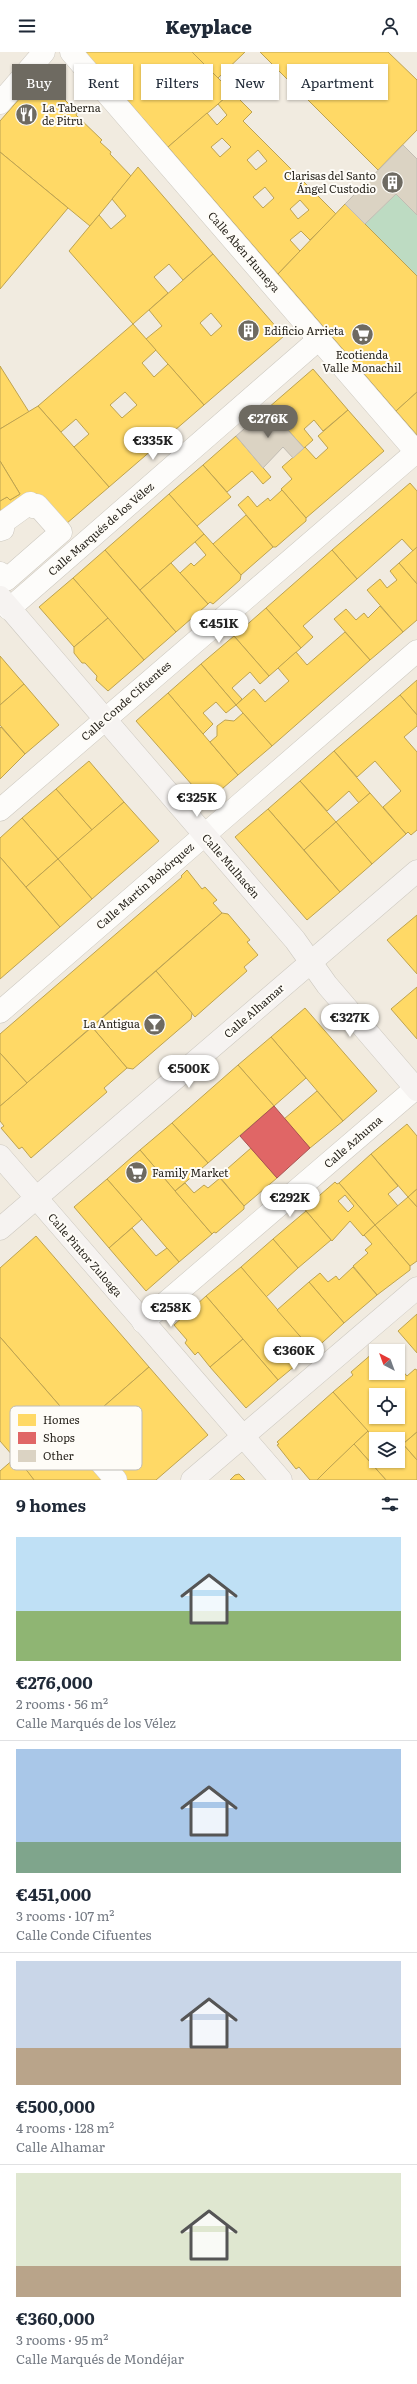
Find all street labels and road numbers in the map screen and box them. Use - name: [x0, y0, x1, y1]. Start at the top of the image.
- street label: Calle Abén Humeya: [205, 207, 284, 295]
- street label: Calle Marqués de los Vélez: [44, 477, 157, 579]
- street label: Calle Conde Cifuentes: [77, 657, 174, 744]
- street label: Calle Mulhacén: [199, 829, 264, 901]
- street label: Calle Martín Bohórquez: [92, 838, 197, 932]
- street label: Calle Alhamar: [220, 979, 288, 1041]
- street label: Calle Azhuma: [320, 1111, 385, 1171]
- street label: Calle Pintor Zuloaga: [45, 1209, 127, 1300]

